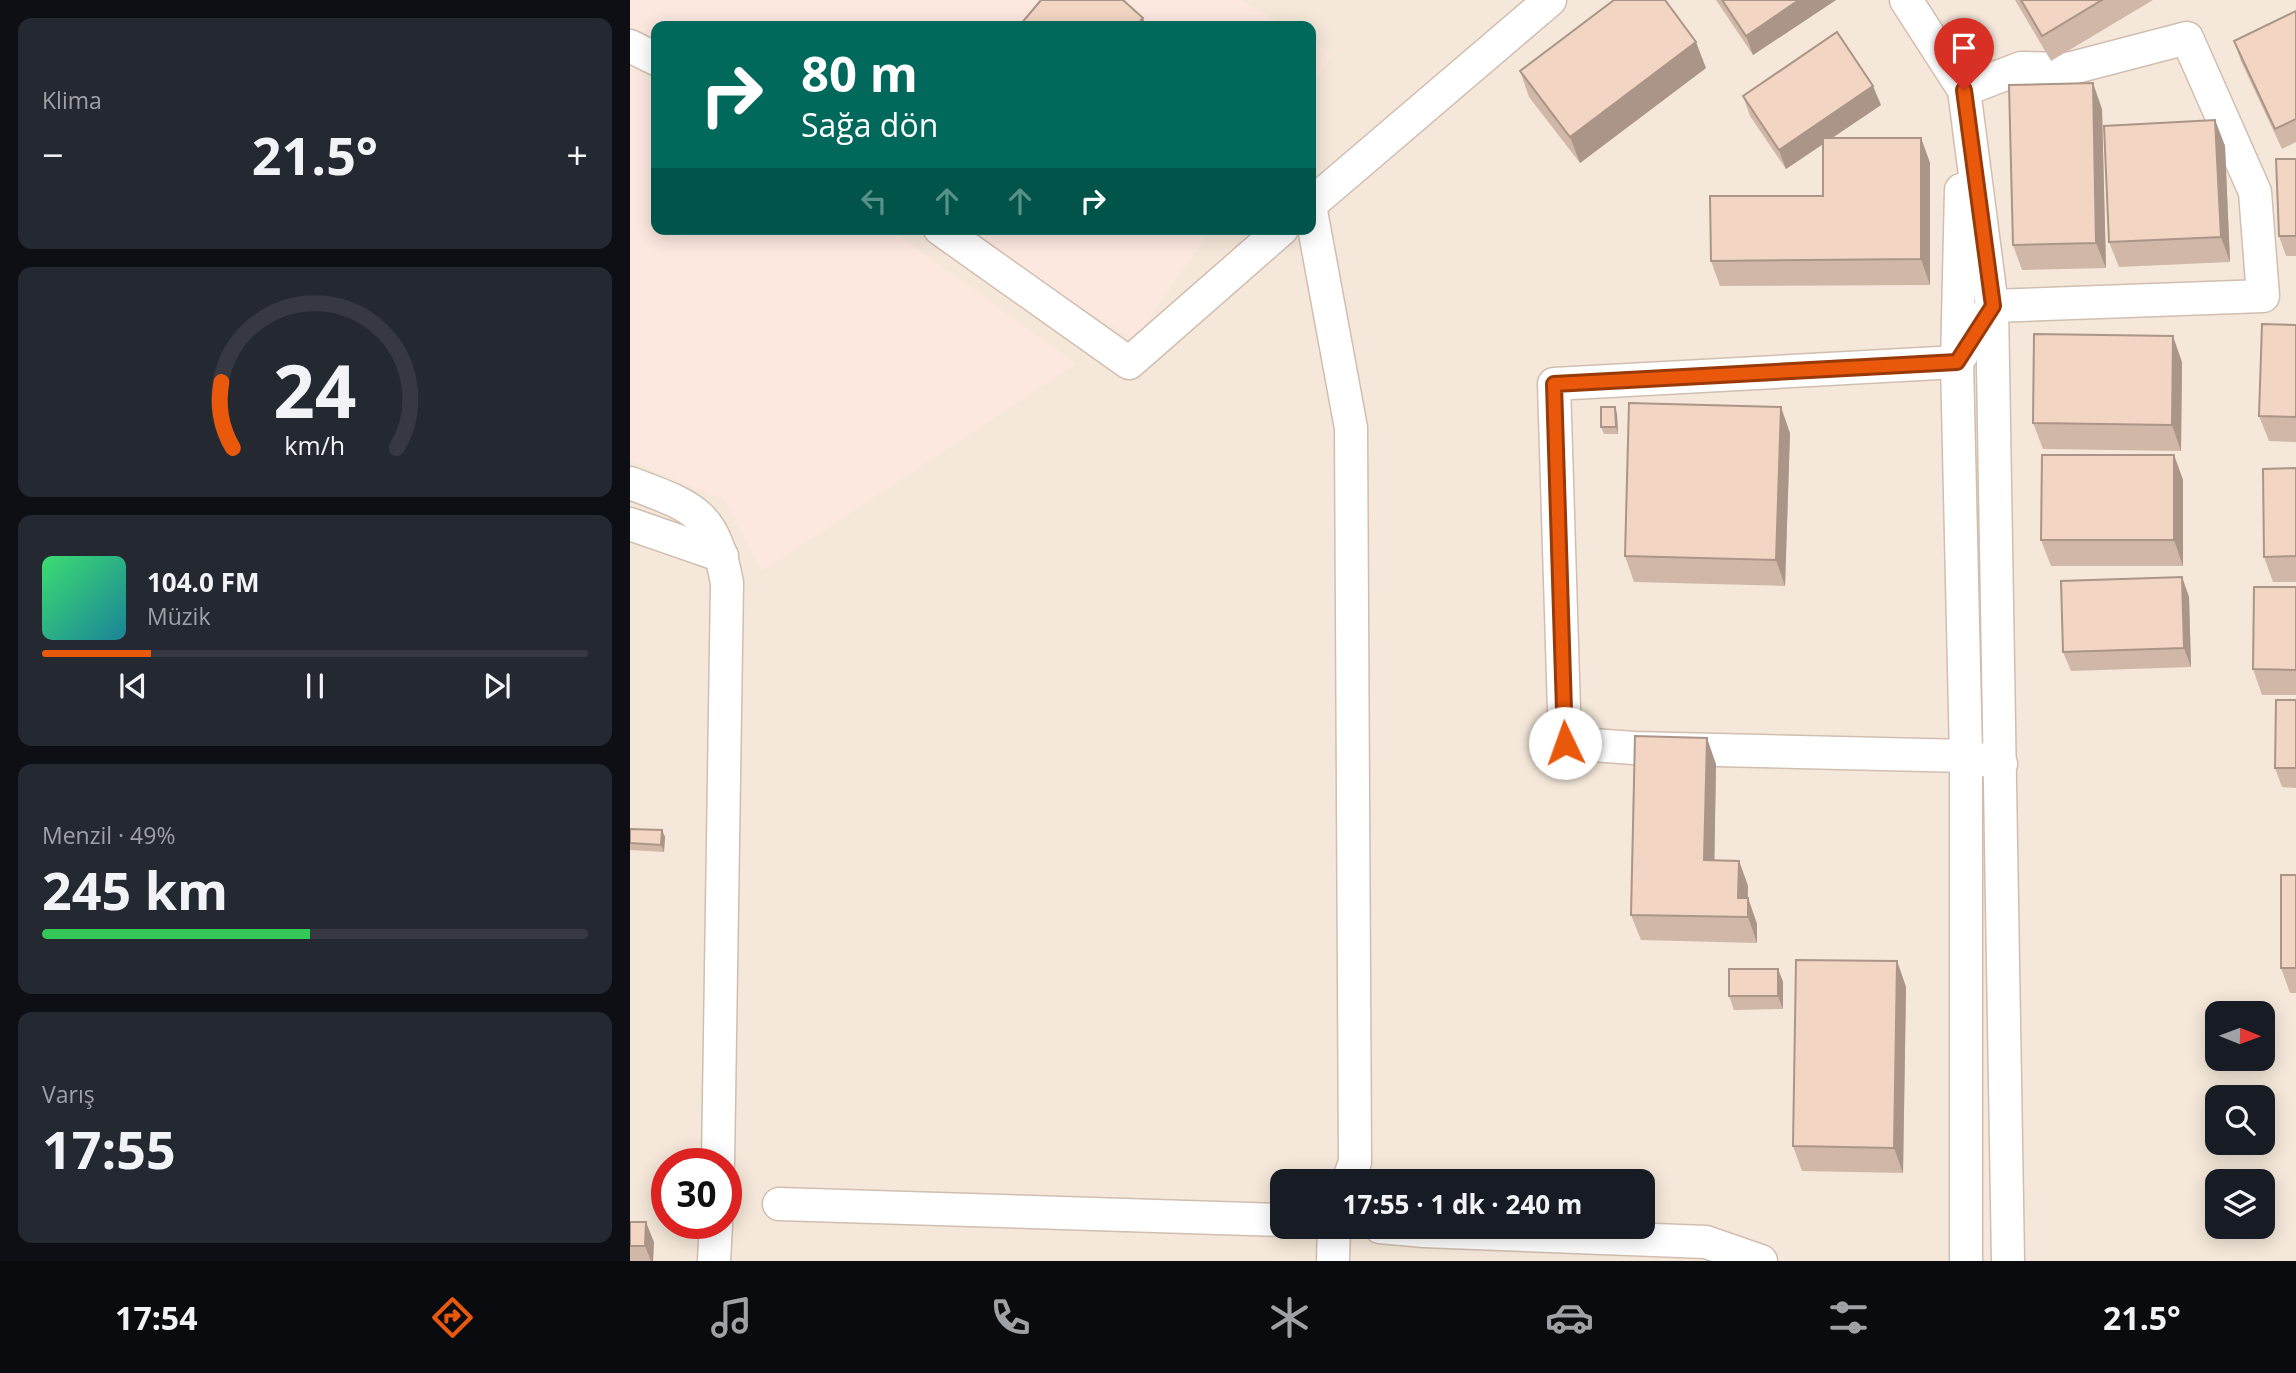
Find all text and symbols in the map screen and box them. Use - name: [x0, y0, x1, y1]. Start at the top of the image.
- pin: [1934, 18, 1994, 90]
- icon: arrive: [1945, 29, 1983, 67]
- text: 80 m: [801, 40, 918, 106]
- icon: right: [686, 49, 777, 140]
- text: Klima: [42, 84, 102, 116]
- text: Sağa dön: [801, 103, 938, 146]
- text: 21.5°: [252, 119, 378, 190]
- text: −: [42, 128, 64, 180]
- text: +: [566, 128, 588, 180]
- icon: left: [855, 182, 893, 220]
- icon: ahead: [928, 182, 966, 220]
- icon: ahead: [1001, 182, 1039, 220]
- icon: right: [1074, 182, 1112, 220]
- text: 24: [273, 340, 357, 439]
- text: km/h: [285, 428, 345, 462]
- text: 104.0 FM: [147, 564, 259, 600]
- text: Müzik: [147, 600, 210, 632]
- icon: previous: [114, 667, 152, 705]
- icon: pause: [296, 667, 334, 705]
- icon: next: [478, 667, 516, 705]
- position arrow: [1528, 706, 1602, 780]
- text: Menzil · 49%: [42, 819, 175, 851]
- text: 245 km: [42, 854, 228, 925]
- north arrow: [2205, 1001, 2275, 1071]
- map controls: [2205, 1001, 2275, 1239]
- text: Varış: [42, 1078, 95, 1110]
- button: search: [2205, 1085, 2275, 1155]
- text: 17:55: [42, 1113, 176, 1184]
- speed limit sign: 30: [651, 1148, 742, 1239]
- button: layers: [2205, 1169, 2275, 1239]
- text: 17:55 · 1 dk · 240 m: [1343, 1186, 1582, 1222]
- icon: directions: [428, 1293, 477, 1342]
- icon: music: [707, 1293, 756, 1342]
- icon: phone: [986, 1293, 1035, 1342]
- icon: climate: [1265, 1293, 1314, 1342]
- icon: car: [1545, 1293, 1594, 1342]
- icon: filters: [1824, 1293, 1873, 1342]
- text: 17:54: [115, 1296, 197, 1339]
- text: 21.5°: [2103, 1296, 2181, 1339]

